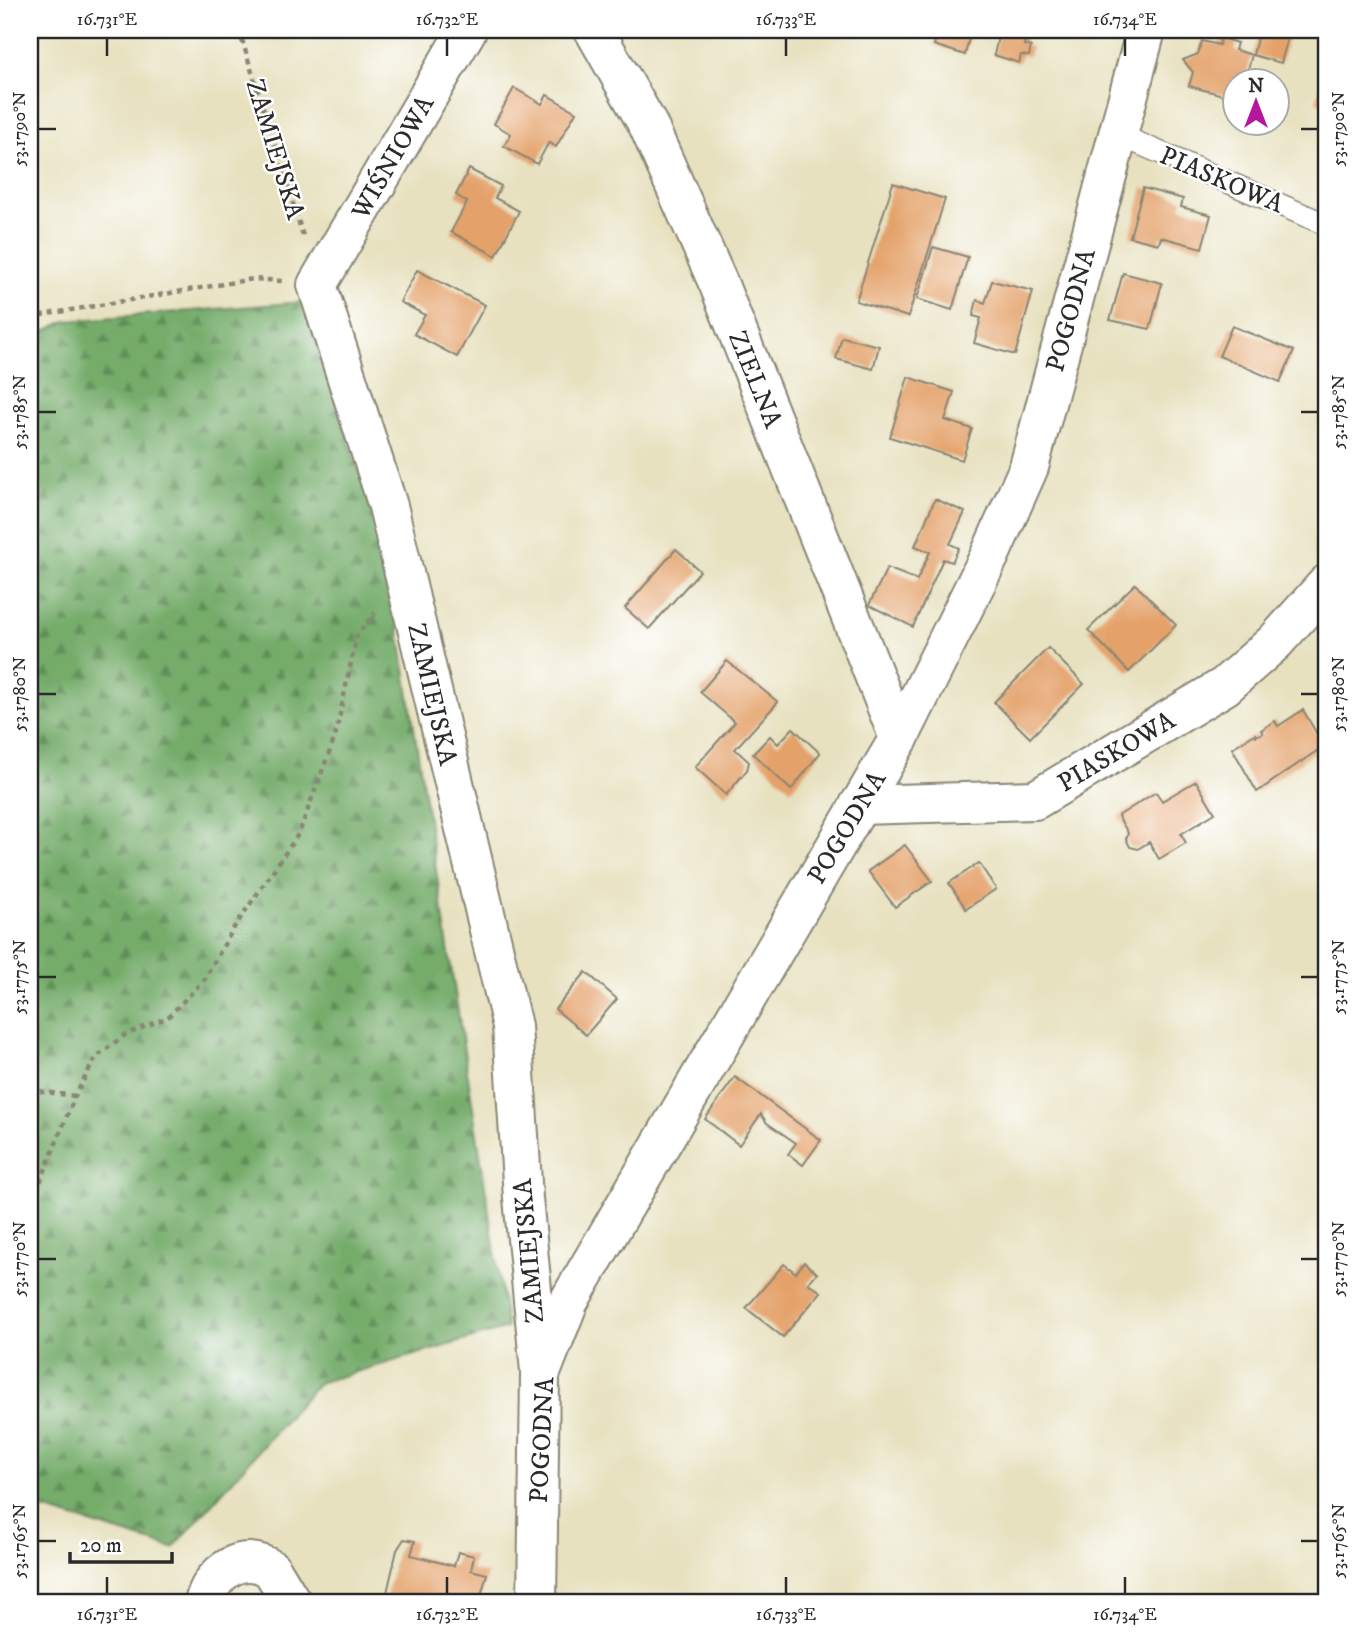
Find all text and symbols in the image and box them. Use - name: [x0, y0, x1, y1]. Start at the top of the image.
- text: 16.731°E: [77, 9, 137, 31]
- text: 16.732°E: [416, 9, 479, 31]
- text: 16.733°E: [756, 9, 817, 31]
- text: 16.734°E: [1093, 9, 1157, 31]
- north arrow: [1220, 66, 1290, 136]
- street label: ZAMIEJSKA: [238, 75, 312, 224]
- text: N: [1248, 75, 1264, 98]
- street label: WIŚNIOWA: [343, 89, 442, 226]
- text: 53.1790°N: [9, 91, 31, 167]
- text: 53.1790°N: [1328, 91, 1350, 167]
- street label: PIASKOWA: [1154, 140, 1289, 221]
- street label: POGODNA: [1039, 245, 1104, 376]
- street label: ZIELNA: [720, 326, 789, 433]
- text: 53.1785°N: [9, 375, 31, 449]
- text: 53.1785°N: [1328, 375, 1350, 449]
- street label: ZAMIEJSKA: [399, 620, 464, 769]
- text: 53.1780°N: [9, 656, 31, 732]
- text: 53.1780°N: [1328, 656, 1350, 732]
- street label: PIASKOWA: [1052, 704, 1182, 800]
- street label: POGODNA: [801, 765, 894, 890]
- text: 53.1775°N: [9, 939, 31, 1014]
- text: 53.1775°N: [1328, 939, 1350, 1014]
- street label: ZAMIEJSKA: [507, 1177, 552, 1325]
- text: 53.1770°N: [9, 1221, 31, 1297]
- text: 53.1770°N: [1328, 1221, 1350, 1297]
- street label: POGODNA: [523, 1376, 562, 1504]
- text: 53.1765°N: [9, 1503, 31, 1578]
- text: 53.1765°N: [1328, 1503, 1350, 1578]
- scale bar: [70, 1521, 172, 1565]
- text: 20 m: [80, 1533, 122, 1559]
- text: 16.731°E: [77, 1604, 137, 1626]
- text: 16.732°E: [416, 1604, 479, 1626]
- text: 16.733°E: [756, 1604, 817, 1626]
- text: 16.734°E: [1093, 1604, 1157, 1626]

